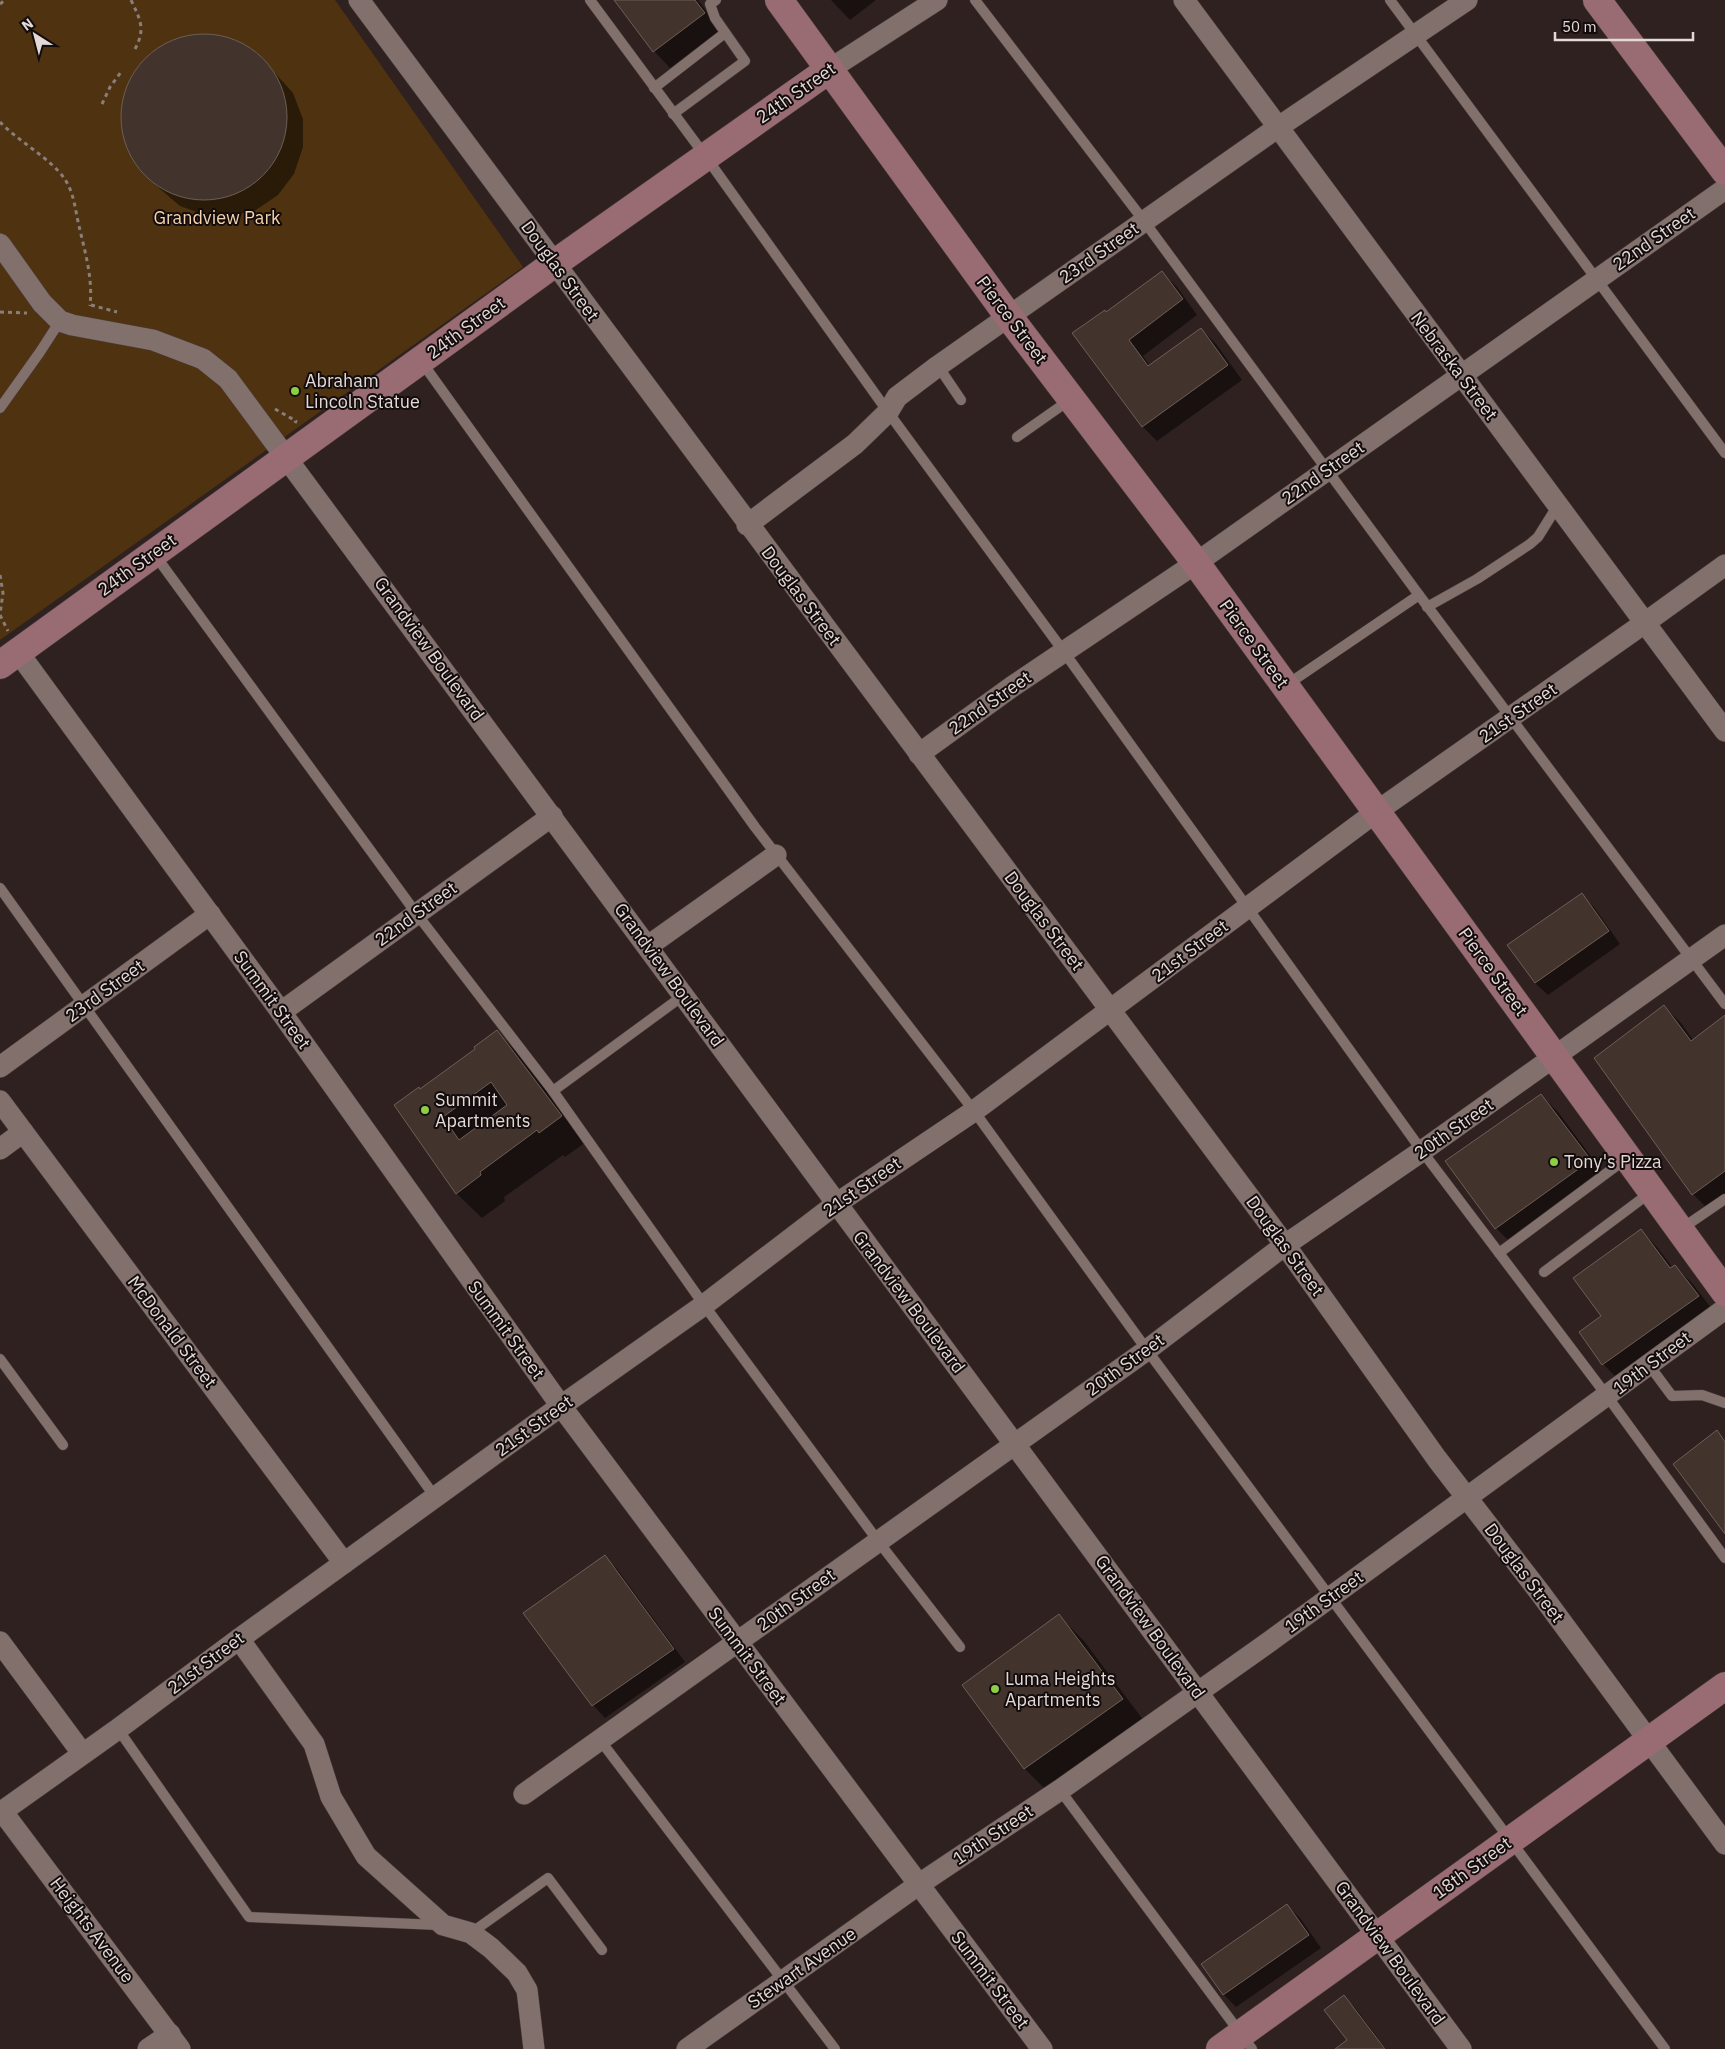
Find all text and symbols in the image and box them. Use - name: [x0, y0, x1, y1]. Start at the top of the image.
- north arrow: [10, 10, 60, 60]
- scale bar: [1555, 10, 1692, 42]
- text: N: [18, 14, 37, 35]
- text: 50 m: [1562, 17, 1597, 36]
- street label: 24th Street: [752, 57, 840, 128]
- street label: 22nd Street: [1608, 202, 1700, 276]
- park label: Grandview Park: [154, 206, 281, 229]
- street label: Douglas Street: [516, 216, 605, 326]
- street label: 23rd Street: [1054, 217, 1143, 288]
- street label: Pierce Street: [972, 271, 1053, 368]
- street label: 24th Street: [422, 291, 510, 364]
- street label: Nebraska Street: [1406, 307, 1503, 425]
- place label: Abraham Lincoln Statue: [305, 369, 420, 413]
- marker: Abraham Lincoln Statue: [289, 385, 301, 397]
- street label: 22nd Street: [1277, 436, 1369, 510]
- street label: 24th Street: [93, 528, 181, 601]
- street label: Douglas Street: [756, 541, 846, 650]
- street label: Grandview Boulevard: [369, 572, 489, 725]
- street label: Pierce Street: [1214, 595, 1294, 693]
- street label: 22nd Street: [944, 666, 1036, 740]
- street label: 21st Street: [1474, 677, 1561, 748]
- street label: Douglas Street: [999, 866, 1089, 975]
- street label: 22nd Street: [370, 876, 461, 951]
- street label: Grandview Boulevard: [609, 898, 729, 1051]
- street label: 21st Street: [1147, 914, 1233, 987]
- street label: Pierce Street: [1453, 923, 1533, 1021]
- street label: Summit Street: [229, 946, 316, 1054]
- street label: 23rd Street: [61, 954, 149, 1027]
- place label: Summit Apartments: [435, 1088, 531, 1132]
- street label: 20th Street: [1410, 1093, 1498, 1164]
- marker: Summit Apartments: [419, 1104, 431, 1116]
- place label: Tony's Pizza: [1564, 1150, 1662, 1173]
- street label: 21st Street: [818, 1151, 905, 1222]
- marker: Tony's Pizza: [1548, 1156, 1560, 1168]
- street label: Douglas Street: [1241, 1191, 1330, 1301]
- street label: Grandview Boulevard: [848, 1226, 970, 1377]
- street label: McDonald Street: [123, 1271, 222, 1392]
- street label: Summit Street: [463, 1276, 550, 1384]
- street label: 19th Street: [1608, 1326, 1695, 1399]
- street label: 20th Street: [1081, 1328, 1169, 1401]
- street label: 21st Street: [490, 1390, 577, 1461]
- street label: Douglas Street: [1479, 1518, 1569, 1627]
- street label: Grandview Boulevard: [1090, 1550, 1210, 1703]
- street label: 20th Street: [752, 1563, 840, 1636]
- street label: 19th Street: [1280, 1565, 1368, 1638]
- street label: Summit Street: [703, 1602, 792, 1709]
- street label: 21st Street: [163, 1626, 249, 1699]
- place label: Luma Heights Apartments: [1005, 1667, 1116, 1711]
- marker: Luma Heights Apartments: [989, 1683, 1001, 1695]
- street label: 19th Street: [948, 1799, 1037, 1870]
- street label: 18th Street: [1428, 1831, 1516, 1904]
- street label: Heights Avenue: [45, 1872, 140, 1987]
- street label: Grandview Boulevard: [1330, 1876, 1450, 2029]
- street label: Stewart Avenue: [743, 1922, 860, 2013]
- street label: Summit Street: [946, 1926, 1035, 2033]

